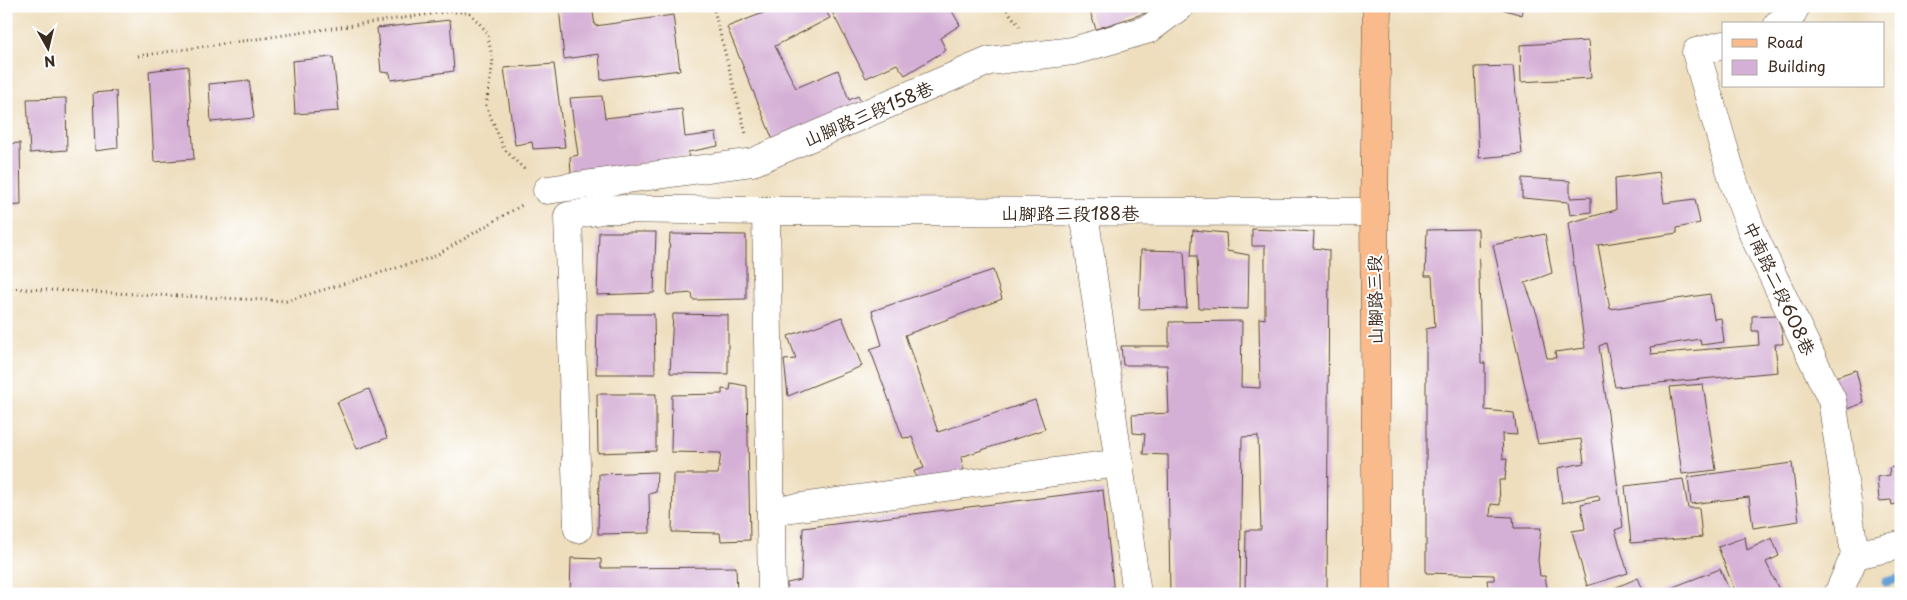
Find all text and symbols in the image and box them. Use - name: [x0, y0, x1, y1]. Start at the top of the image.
- north arrow: [22, 22, 72, 72]
- legend: [1722, 22, 1884, 88]
- text: Road: [1767, 30, 1803, 53]
- text: N: [43, 50, 57, 73]
- text: Building: [1767, 54, 1826, 77]
- street label: 山腳路三段158巷: [799, 73, 937, 153]
- street label: 山腳路三段188巷: [1001, 199, 1139, 226]
- street label: 中南路二段608巷: [1737, 216, 1823, 360]
- street label: 山腳路三段: [1360, 255, 1388, 345]

